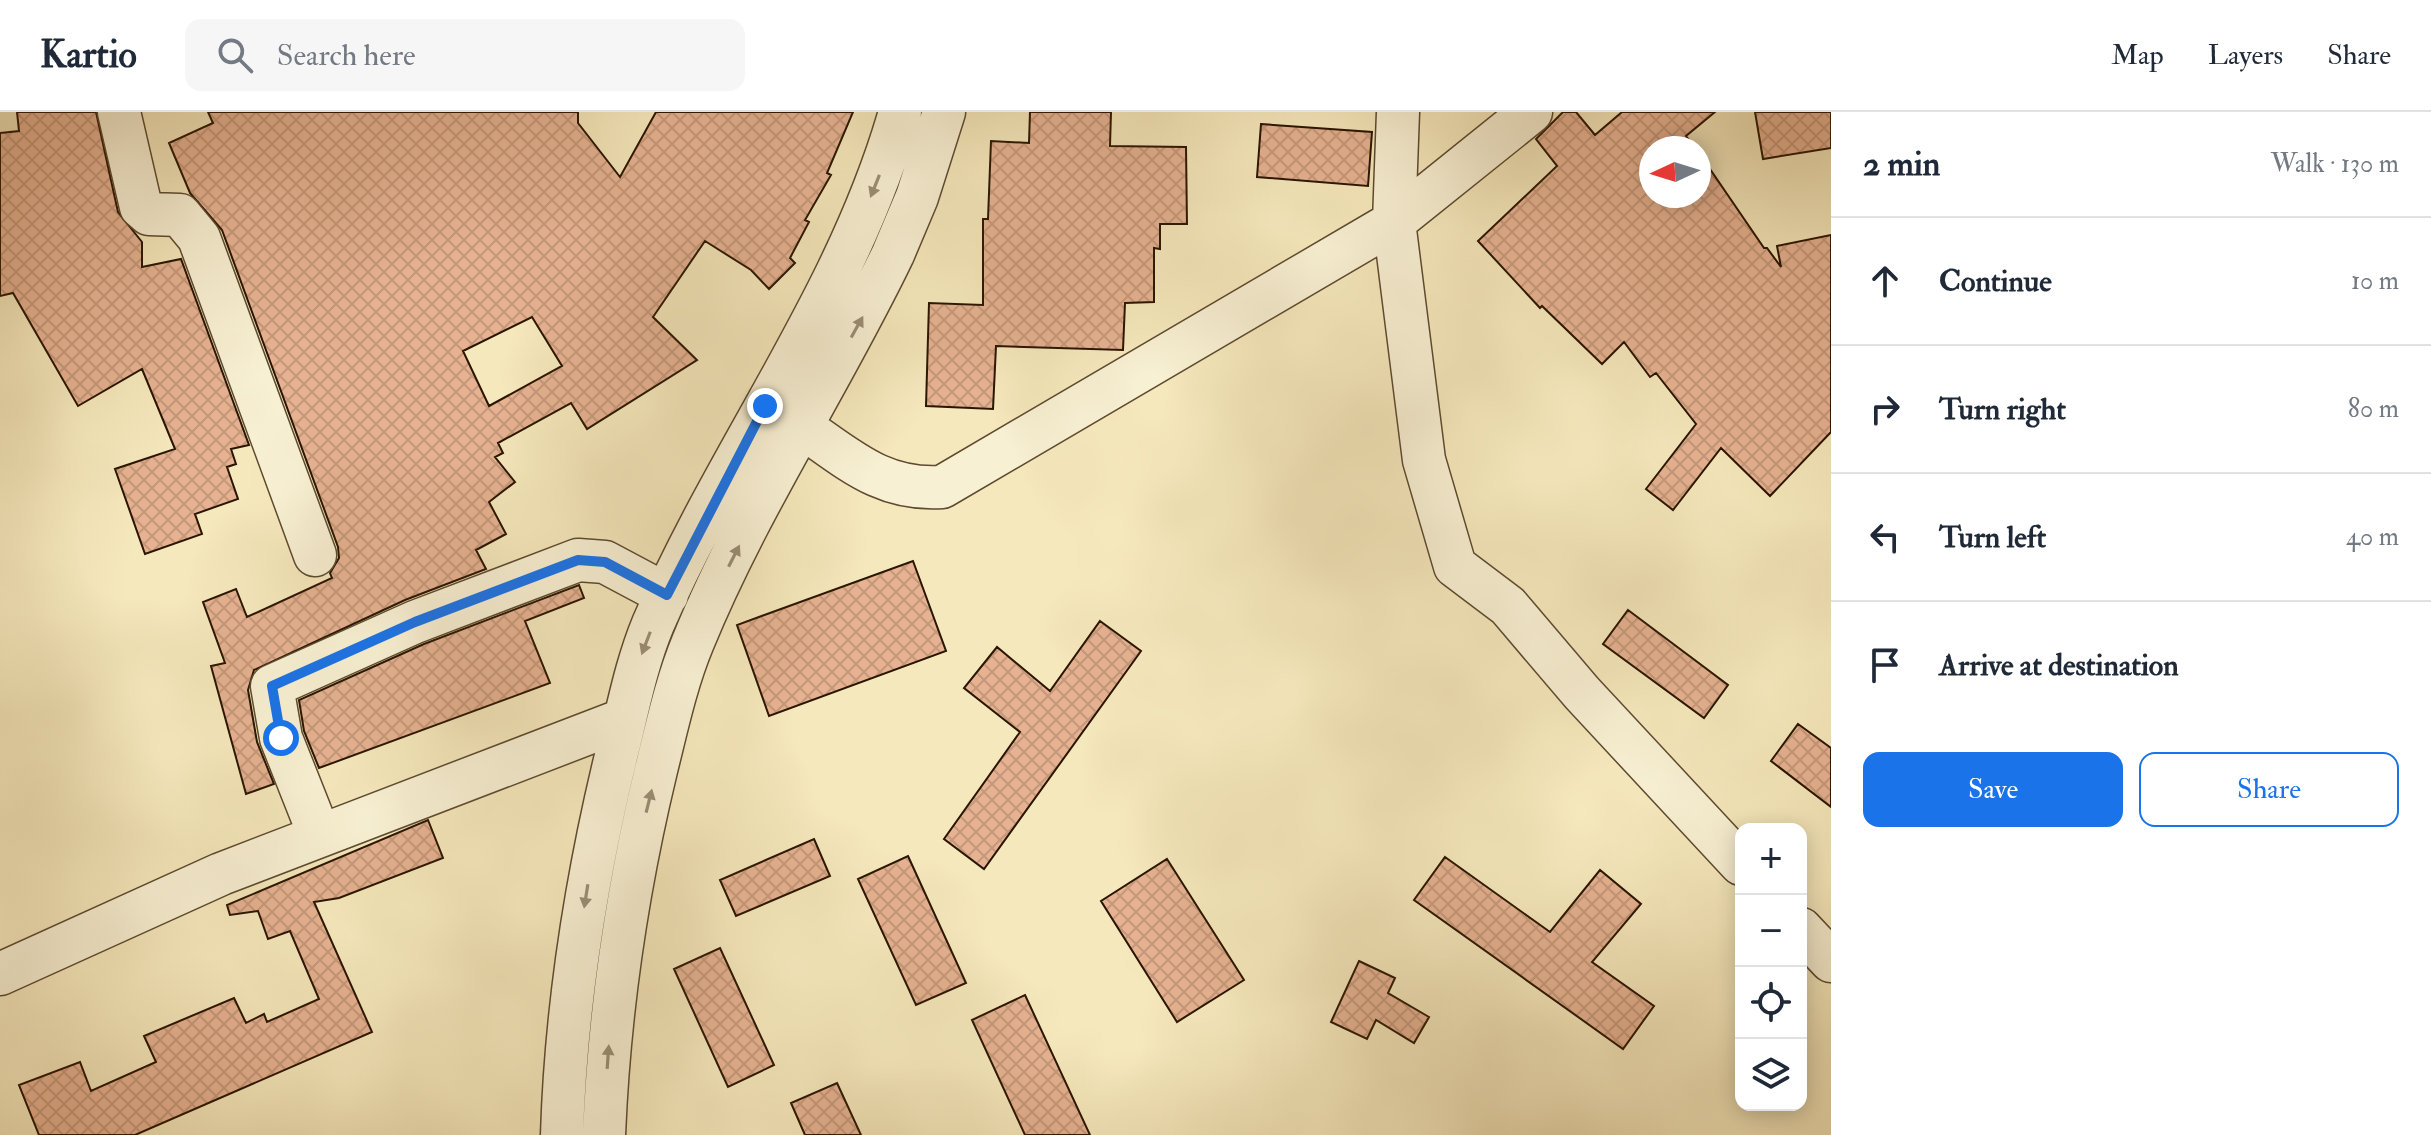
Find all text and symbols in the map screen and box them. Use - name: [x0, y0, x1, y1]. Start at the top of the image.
- search box: [185, 19, 745, 91]
- text: Kartio: [40, 31, 137, 79]
- icon: search: [213, 33, 257, 77]
- text: Search here: [277, 37, 416, 74]
- text: Map: [2111, 38, 2164, 73]
- text: Layers: [2208, 38, 2283, 73]
- text: Share: [2327, 38, 2391, 73]
- north arrow: [1639, 136, 1711, 208]
- text: 2 min: [1863, 143, 1940, 186]
- text: Walk · 130 m: [2271, 148, 2399, 180]
- one-way arrow: [868, 174, 881, 198]
- icon: ahead: [1863, 259, 1907, 303]
- text: Continue: [1939, 263, 2052, 300]
- text: 10 m: [2351, 265, 2399, 297]
- one-way arrow: [849, 316, 863, 338]
- icon: right: [1863, 387, 1907, 431]
- route end: [747, 388, 783, 424]
- text: Turn right: [1939, 391, 2066, 428]
- text: 80 m: [2348, 393, 2399, 425]
- icon: left: [1863, 515, 1907, 559]
- text: Turn left: [1939, 519, 2046, 556]
- text: 40 m: [2346, 521, 2399, 553]
- one-way arrow: [727, 545, 740, 568]
- one-way arrow: [639, 631, 652, 655]
- icon: arrive: [1863, 643, 1907, 687]
- text: Arrive at destination: [1939, 647, 2179, 684]
- route start: [263, 720, 299, 756]
- button: Save: [1863, 752, 2123, 827]
- button: Share: [2139, 752, 2399, 827]
- one-way arrow: [643, 788, 655, 813]
- map controls: [1735, 823, 1807, 1111]
- button: +: [1735, 823, 1807, 895]
- one-way arrow: [579, 884, 592, 909]
- button: −: [1735, 895, 1807, 967]
- button: locate: [1735, 967, 1807, 1039]
- button: layers: [1735, 1039, 1807, 1111]
- one-way arrow: [602, 1044, 615, 1069]

